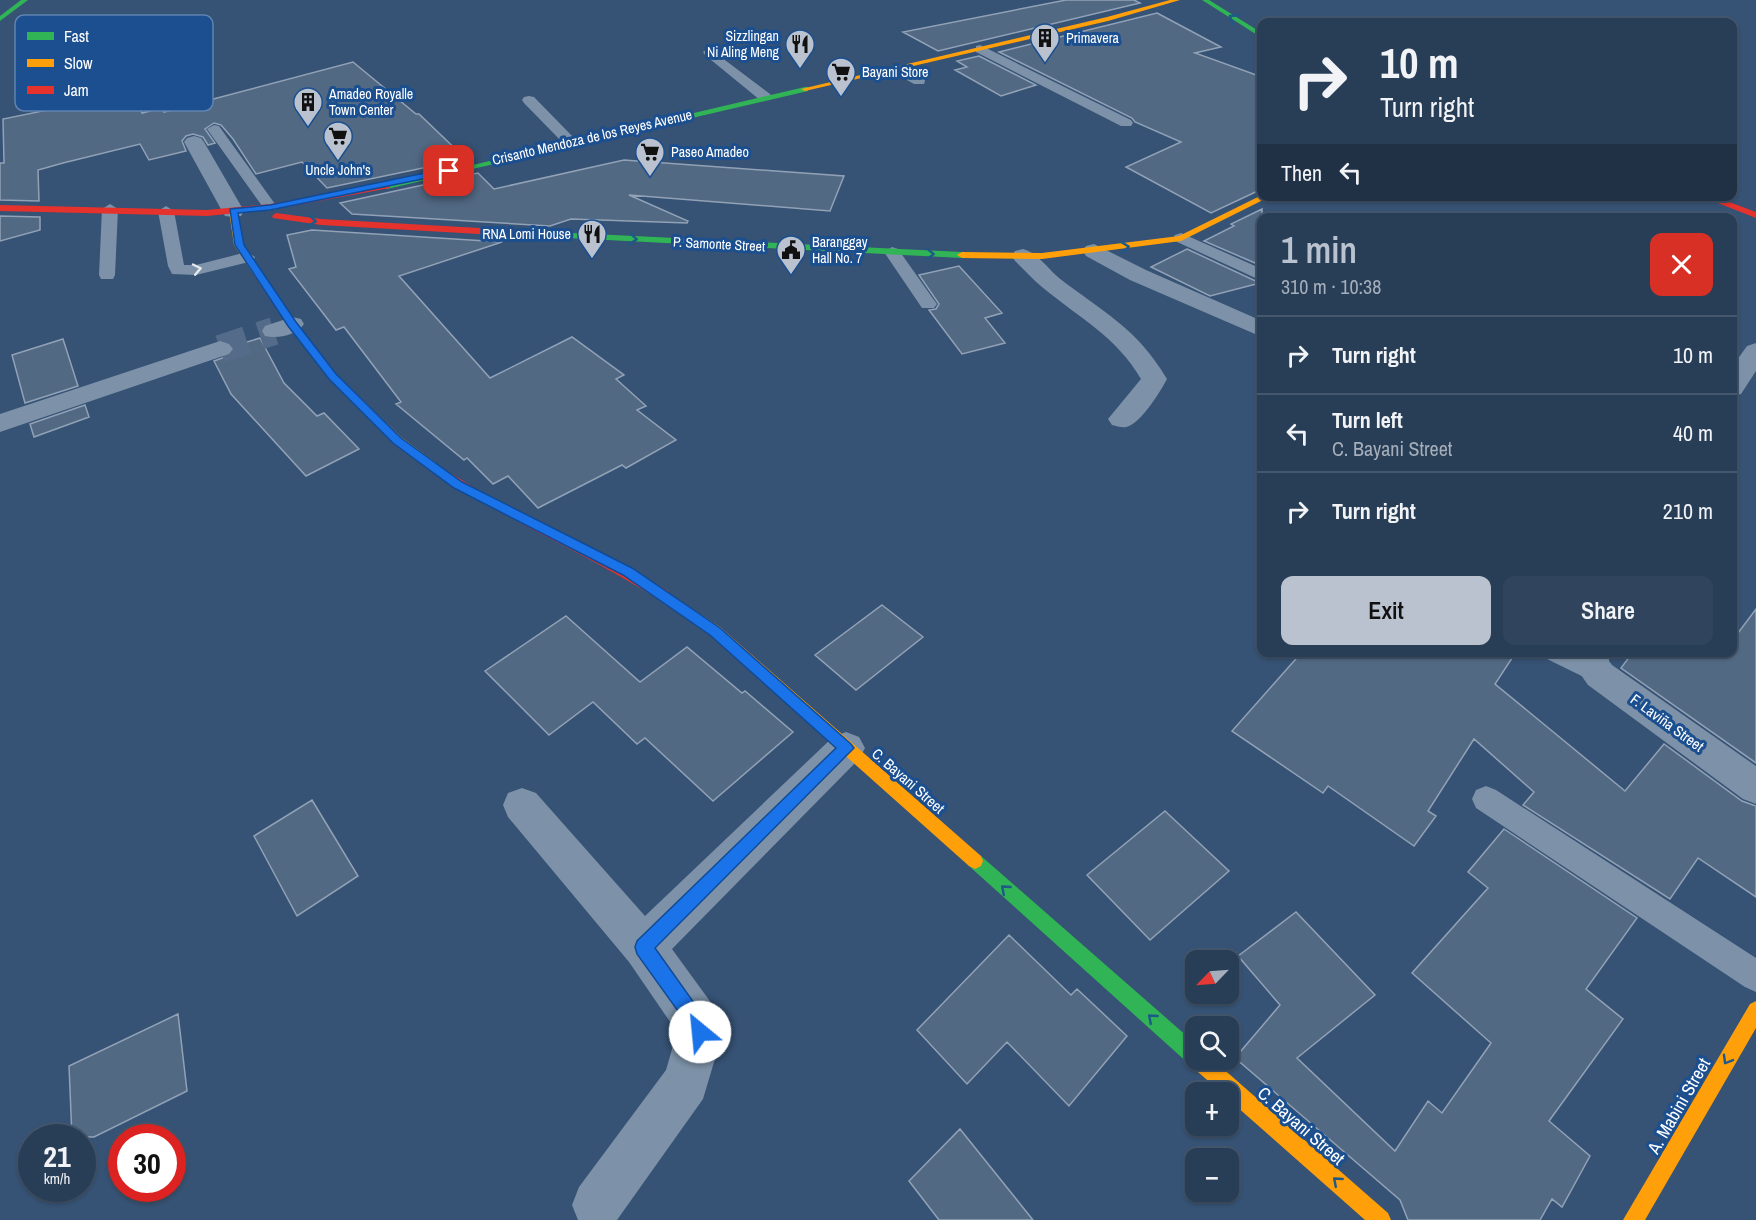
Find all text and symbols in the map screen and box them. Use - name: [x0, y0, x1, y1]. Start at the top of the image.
- one-way arrow: [1229, 14, 1239, 26]
- legend: [15, 15, 213, 111]
- building icon: Primavera: [1029, 22, 1061, 64]
- text: Fast: [64, 25, 89, 47]
- place label: Sizzlingan Ni Aling Meng: [707, 27, 780, 61]
- restaurant icon: Sizzlingan Ni Aling Meng: [784, 28, 816, 70]
- place label: Primavera: [1066, 29, 1120, 47]
- text: 10 m: [1380, 35, 1459, 91]
- icon: right: [1281, 42, 1359, 120]
- text: Slow: [64, 52, 93, 74]
- supermarket icon: Bayani Store: [825, 56, 857, 98]
- place label: Bayani Store: [862, 63, 928, 81]
- text: Jam: [64, 79, 89, 101]
- place label: Amadeo Royalle Town Center: [328, 85, 413, 119]
- building icon: Amadeo Royalle Town Center: [292, 86, 324, 128]
- text: Turn right: [1380, 89, 1474, 125]
- street label: Crisanto Mendoza de los Reyes Avenue: [490, 105, 694, 169]
- supermarket icon: Uncle John's: [322, 120, 354, 162]
- supermarket icon: Paseo Amadeo: [634, 136, 666, 178]
- place label: Paseo Amadeo: [671, 143, 749, 161]
- pin: [423, 145, 474, 196]
- icon: arrive: [432, 154, 465, 187]
- icon: left: [1334, 156, 1367, 189]
- text: Then: [1281, 158, 1322, 188]
- place label: Uncle John's: [305, 161, 371, 179]
- one-way arrow: [308, 214, 317, 226]
- restaurant icon: RNA Lomi House: [576, 218, 608, 260]
- place label: RNA Lomi House: [482, 225, 571, 243]
- text: 1 min: [1281, 226, 1357, 274]
- one-way arrow: [628, 233, 637, 246]
- street label: P. Samonte Street: [672, 233, 766, 255]
- place label: Baranggay Hall No. 7: [812, 233, 868, 267]
- button: close: [1650, 233, 1713, 296]
- public building icon: Baranggay Hall No. 7: [775, 234, 807, 276]
- one-way arrow: [1120, 242, 1130, 254]
- one-way arrow: [926, 248, 935, 260]
- one-way arrow: [192, 263, 202, 276]
- text: 310 m · 10:38: [1281, 273, 1381, 300]
- icon: right: [1281, 339, 1314, 372]
- text: Turn right: [1332, 340, 1416, 370]
- text: 10 m: [1673, 340, 1713, 370]
- text: Turn left: [1332, 405, 1403, 435]
- icon: left: [1281, 417, 1314, 450]
- text: 40 m: [1673, 418, 1713, 448]
- text: C. Bayani Street: [1332, 435, 1452, 462]
- icon: right: [1281, 495, 1314, 528]
- text: Turn right: [1332, 496, 1416, 526]
- text: 210 m: [1663, 496, 1713, 526]
- button: Exit: [1281, 576, 1491, 645]
- button: Share: [1503, 576, 1713, 645]
- street label: F. Laviña Street: [1626, 689, 1709, 757]
- street label: C. Bayani Street: [867, 743, 950, 819]
- one-way arrow: [1001, 885, 1012, 896]
- north arrow: [1185, 950, 1239, 1004]
- map controls: [1185, 950, 1239, 1202]
- position arrow: [668, 1000, 732, 1064]
- one-way arrow: [1148, 1014, 1158, 1025]
- button: search: [1185, 1016, 1239, 1070]
- street label: A. Mabini Street: [1641, 1053, 1716, 1159]
- one-way arrow: [1722, 1054, 1734, 1065]
- street label: C. Bayani Street: [1252, 1081, 1350, 1171]
- button: +: [1185, 1082, 1239, 1136]
- speed limit sign: 30: [108, 1124, 186, 1202]
- text: 21: [43, 1136, 71, 1176]
- button: −: [1185, 1148, 1239, 1202]
- text: km/h: [44, 1168, 70, 1189]
- one-way arrow: [1333, 1177, 1344, 1188]

